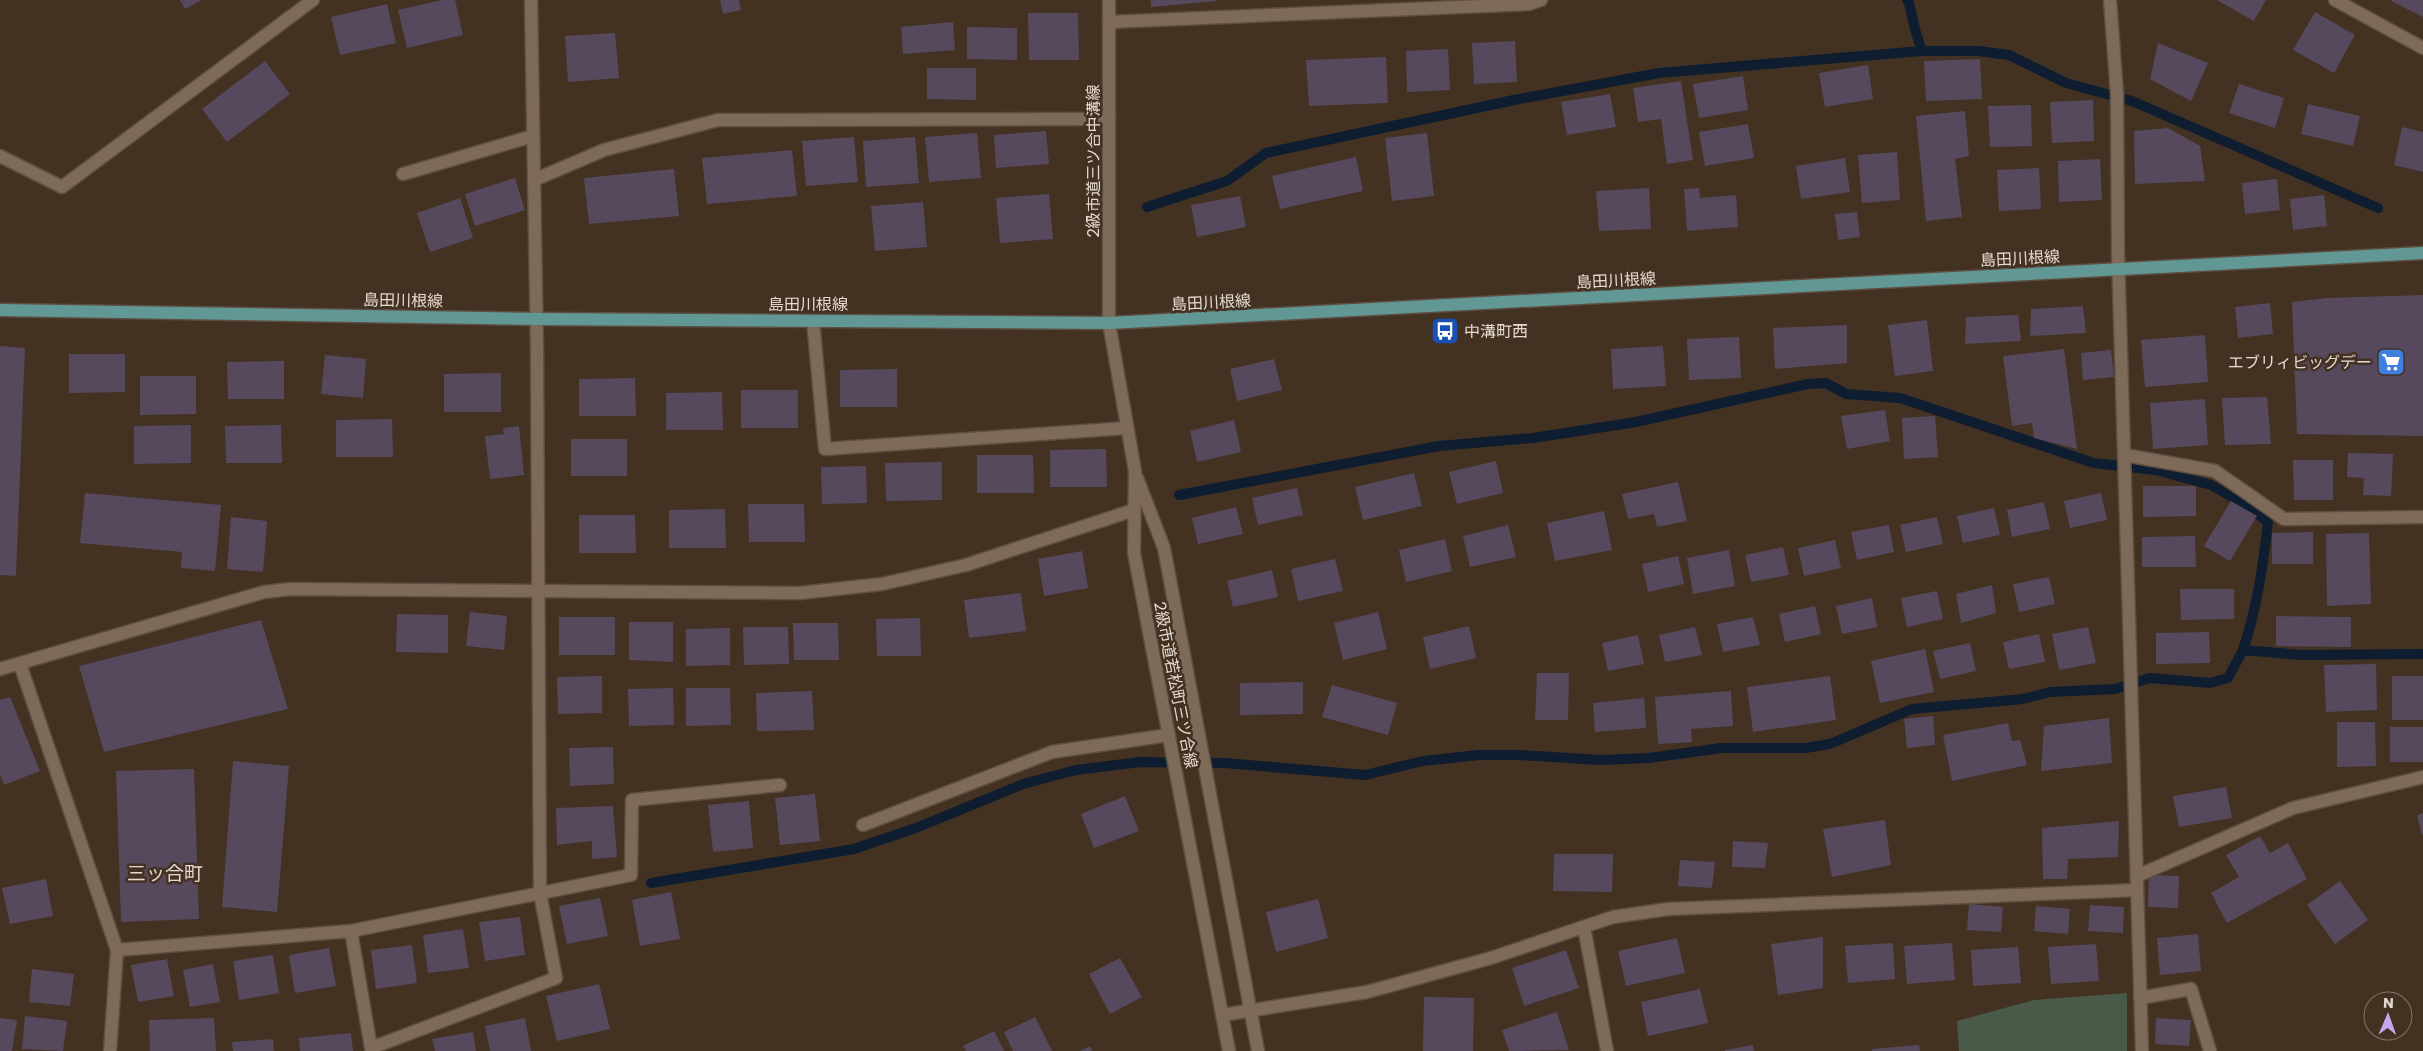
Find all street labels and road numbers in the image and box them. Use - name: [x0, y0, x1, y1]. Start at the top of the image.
- street label: 2級市道三ツ合中溝線: [1082, 84, 1105, 238]
- street label: 島田川根線: [1979, 245, 2061, 272]
- street label: 島田川根線: [1575, 267, 1657, 294]
- street label: 島田川根線: [363, 288, 443, 313]
- street label: 島田川根線: [1170, 289, 1252, 316]
- street label: 島田川根線: [768, 293, 848, 316]
- street label: 2級市道若松町三ツ合線: [1148, 600, 1203, 770]

